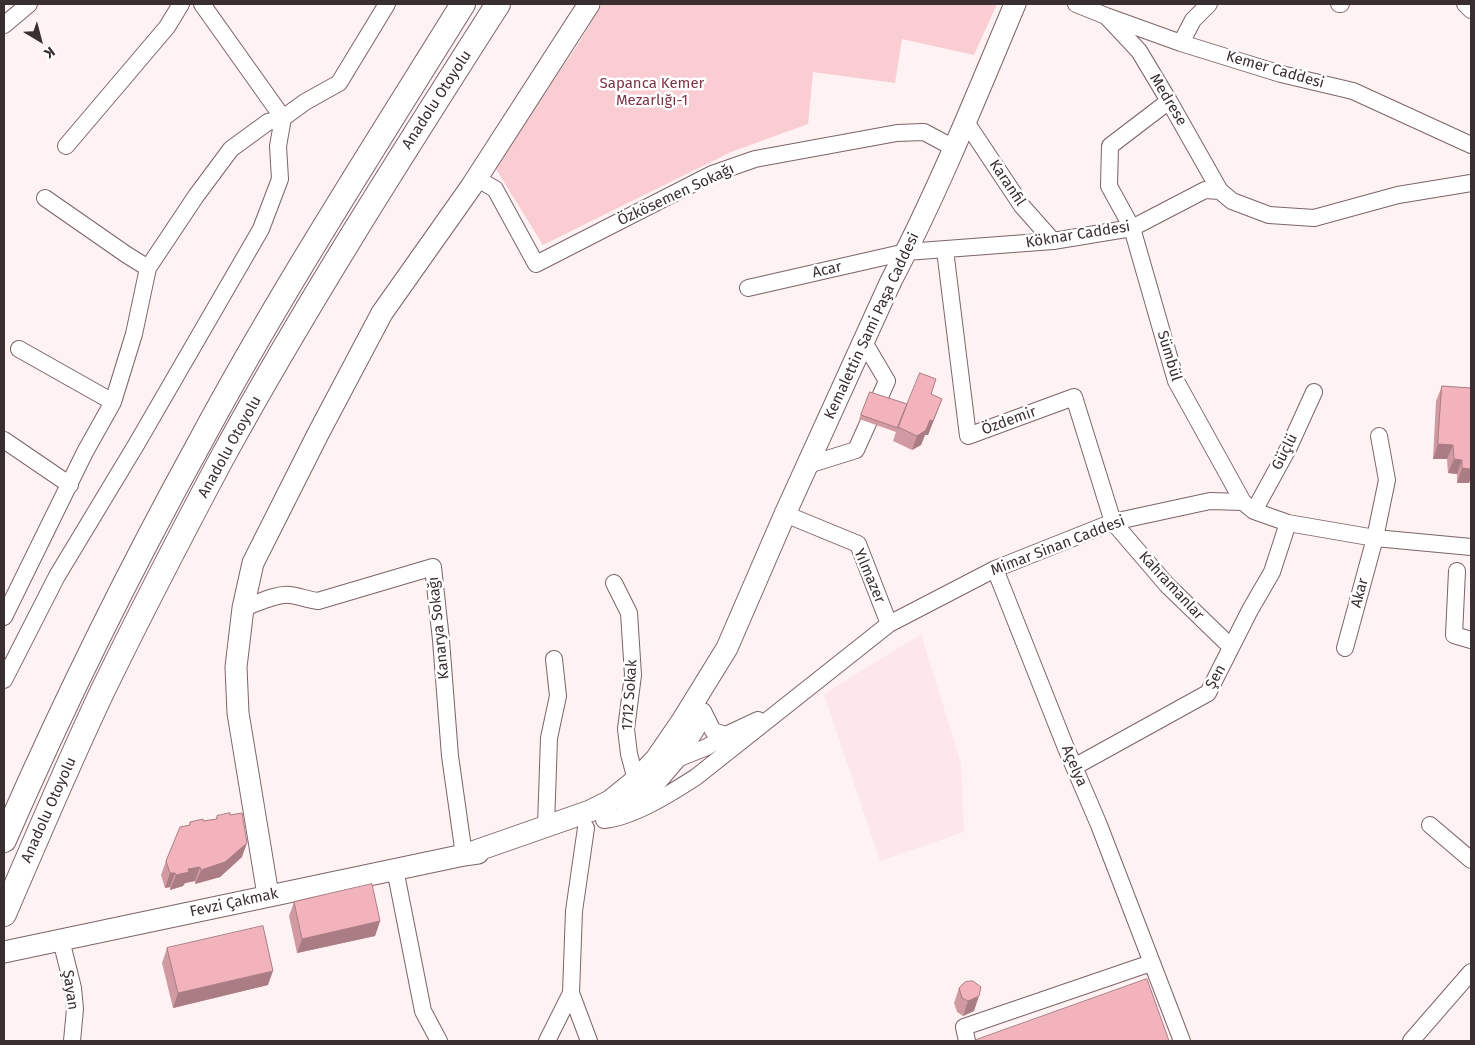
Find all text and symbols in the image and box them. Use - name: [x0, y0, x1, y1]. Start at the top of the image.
- north arrow: [15, 15, 65, 65]
- text: K: [41, 43, 58, 62]
- street label: Anadolu Otoyolu: [398, 47, 476, 153]
- street label: Kemer Caddesi: [1224, 47, 1326, 93]
- street label: Medrese: [1145, 71, 1191, 129]
- park label: Sapanca Kemer Mezarlığı-1: [600, 75, 704, 110]
- street label: Karanfil: [985, 156, 1029, 210]
- street label: Özkösemen Sokağı: [615, 160, 737, 230]
- street label: Köknar Caddesi: [1024, 218, 1132, 252]
- street label: Kemalettin Sami Paşa Caddesi: [821, 230, 923, 422]
- street label: Acar: [811, 258, 843, 282]
- street label: Sümbül: [1153, 329, 1185, 383]
- street label: Anadolu Otoyolu: [195, 393, 265, 501]
- street label: Özdemir: [979, 403, 1039, 439]
- street label: Güçlü: [1268, 431, 1302, 473]
- street label: Mimar Sinan Caddesi: [988, 512, 1128, 580]
- street label: Yılmazer: [849, 546, 889, 606]
- street label: Kahramanlar: [1135, 548, 1207, 624]
- street label: Kanarya Sokağı: [425, 576, 453, 680]
- street label: Akar: [1347, 576, 1373, 610]
- street label: 1712 Sokak: [619, 659, 641, 731]
- street label: Şen: [1202, 662, 1230, 692]
- street label: Açelya: [1057, 743, 1091, 789]
- street label: Anadolu Otoyolu: [18, 754, 80, 866]
- street label: Fevzi Çakmak: [188, 885, 280, 921]
- street label: Şayan: [58, 969, 82, 1011]

